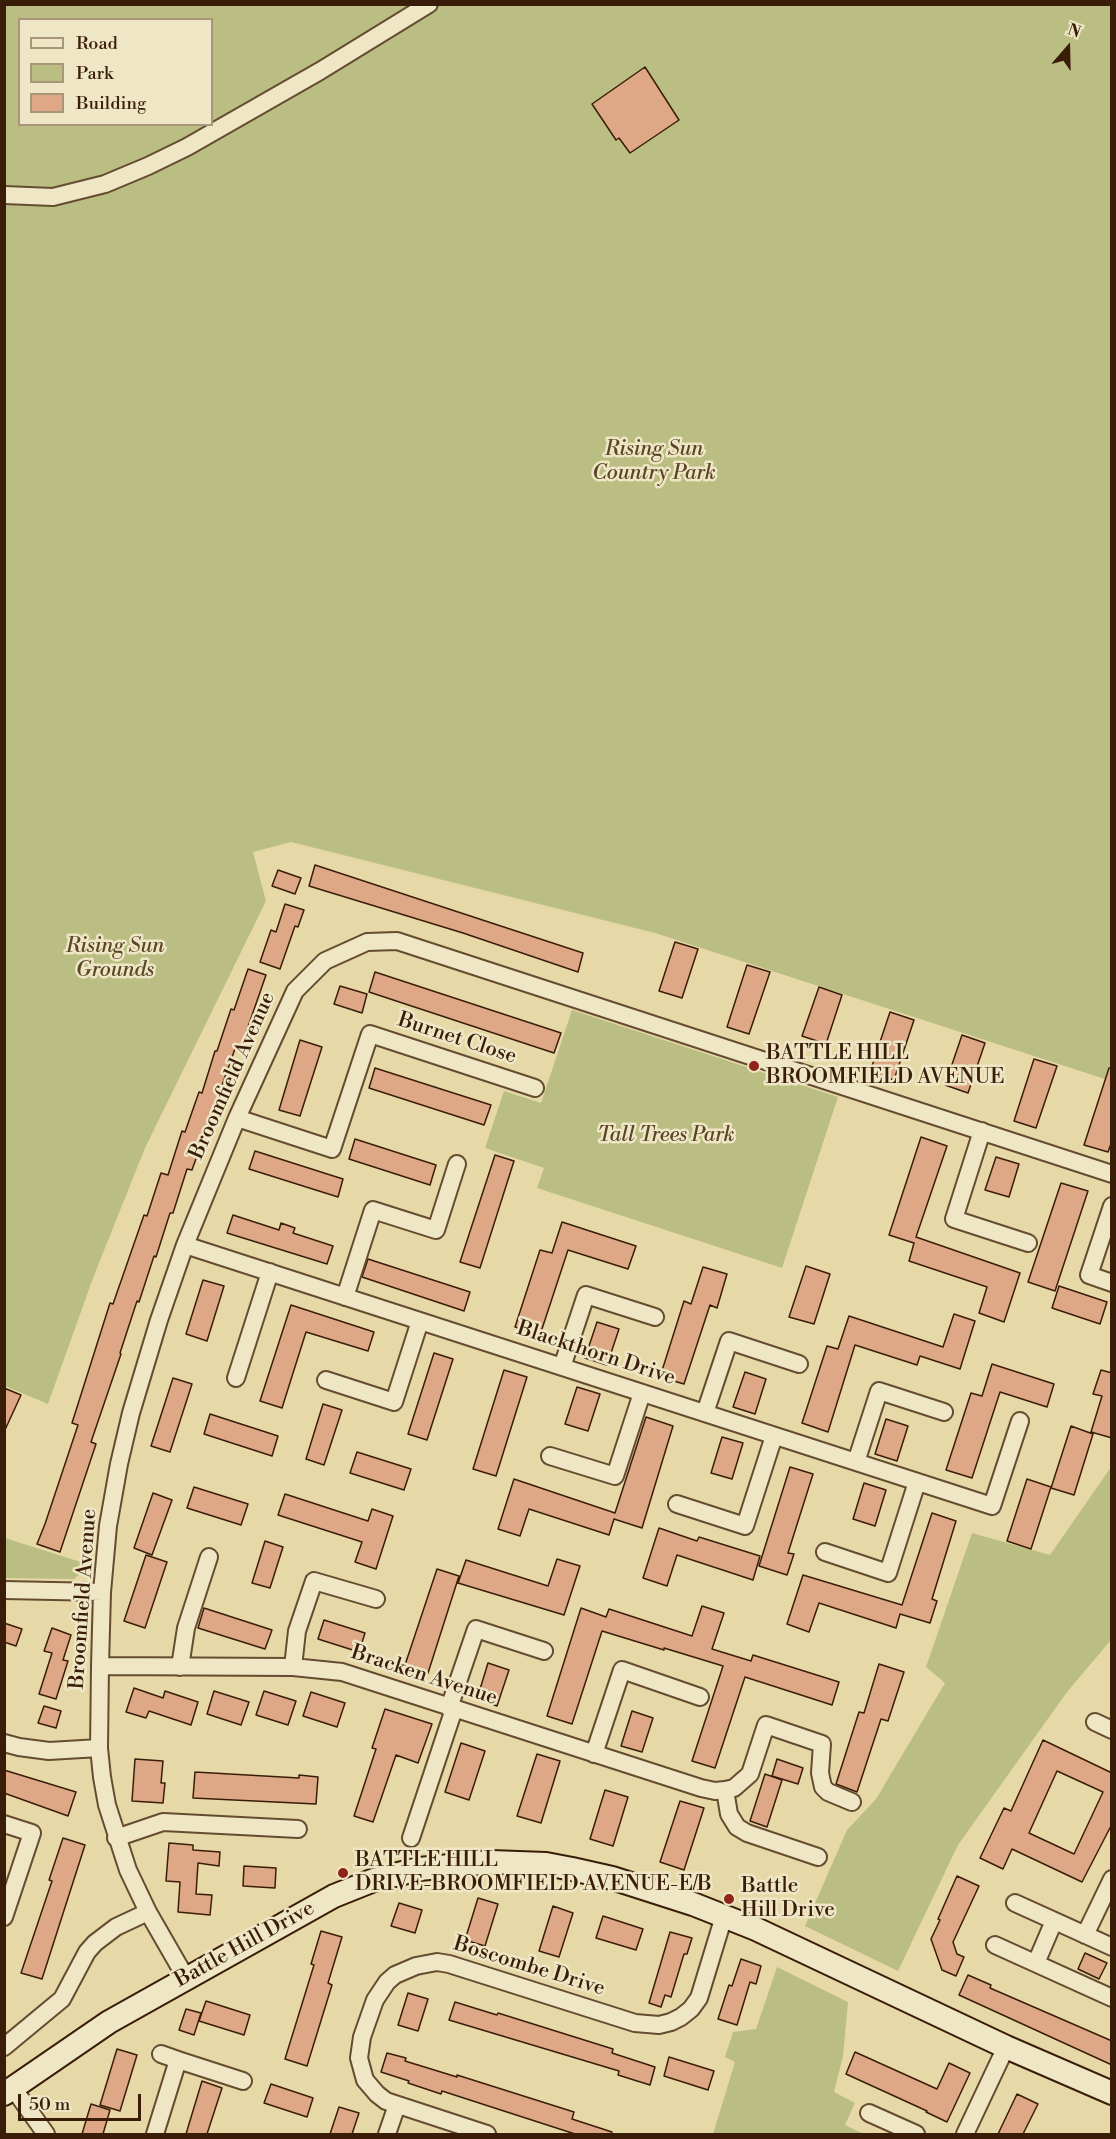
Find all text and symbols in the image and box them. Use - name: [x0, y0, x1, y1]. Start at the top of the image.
- legend: [18, 18, 213, 126]
- north arrow: [1038, 18, 1098, 78]
- text: N: [1065, 20, 1084, 43]
- text: Road: [76, 32, 118, 55]
- text: Park: [76, 62, 113, 85]
- text: Building: [76, 92, 146, 115]
- park label: Rising Sun Country Park: [592, 437, 716, 487]
- park label: Rising Sun Grounds: [66, 934, 164, 984]
- street label: Broomfield Avenue: [185, 988, 281, 1164]
- street label: Burnet Close: [394, 1008, 520, 1070]
- place label: BATTLE HILL BROOMFIELD AVENUE: [766, 1041, 1005, 1091]
- marker: BATTLE HILL BROOMFIELD AVENUE: [747, 1059, 761, 1073]
- park label: Tall Trees Park: [597, 1123, 735, 1149]
- street label: Blackthorn Drive: [514, 1317, 678, 1391]
- street label: Broomfield Avenue: [65, 1508, 103, 1690]
- street label: Bracken Avenue: [348, 1640, 500, 1712]
- place label: BATTLE HILL DRIVE-BROOMFIELD AVENUE-E/B: [355, 1848, 712, 1898]
- marker: BATTLE HILL DRIVE-BROOMFIELD AVENUE-E/B: [336, 1866, 350, 1880]
- place label: Battle Hill Drive: [741, 1874, 835, 1924]
- marker: Battle Hill Drive: [722, 1892, 736, 1906]
- street label: Battle Hill Drive: [171, 1896, 319, 1994]
- street label: Boscombe Drive: [450, 1932, 608, 2002]
- scale bar: [21, 2082, 144, 2120]
- text: 50 m: [29, 2093, 70, 2116]

